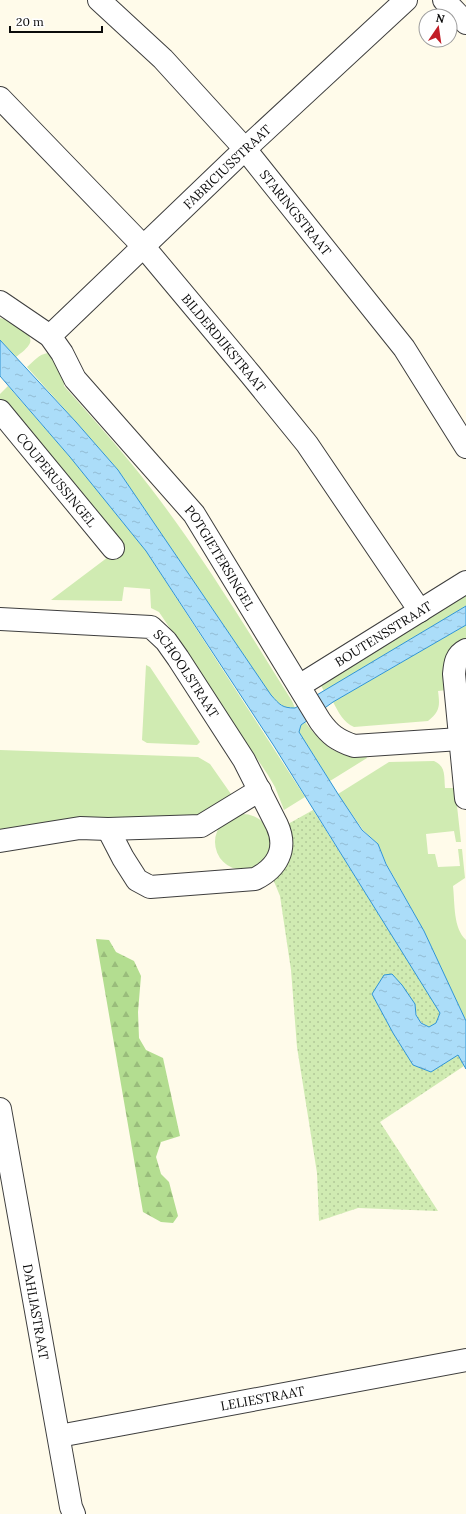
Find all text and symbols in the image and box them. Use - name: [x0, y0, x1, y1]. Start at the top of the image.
- scale bar: [10, 8, 102, 34]
- north arrow: [418, 8, 458, 48]
- text: N: [435, 10, 446, 26]
- text: 20 m: [16, 14, 44, 29]
- street label: FABRICIUSSTRAAT: [180, 121, 275, 213]
- street label: STARINGSTRAAT: [256, 166, 335, 260]
- street label: BILDERDIJKSTRAAT: [178, 291, 270, 396]
- street label: COUPERUSSINGEL: [12, 429, 100, 531]
- street label: POTGIETERSINGEL: [181, 502, 259, 614]
- street label: BOUTENSSTRAAT: [332, 597, 436, 671]
- street label: SCHOOLSTRAAT: [150, 626, 223, 722]
- street label: DAHLIASTRAAT: [19, 1263, 53, 1362]
- street label: LELIESTRAAT: [219, 1382, 307, 1415]

